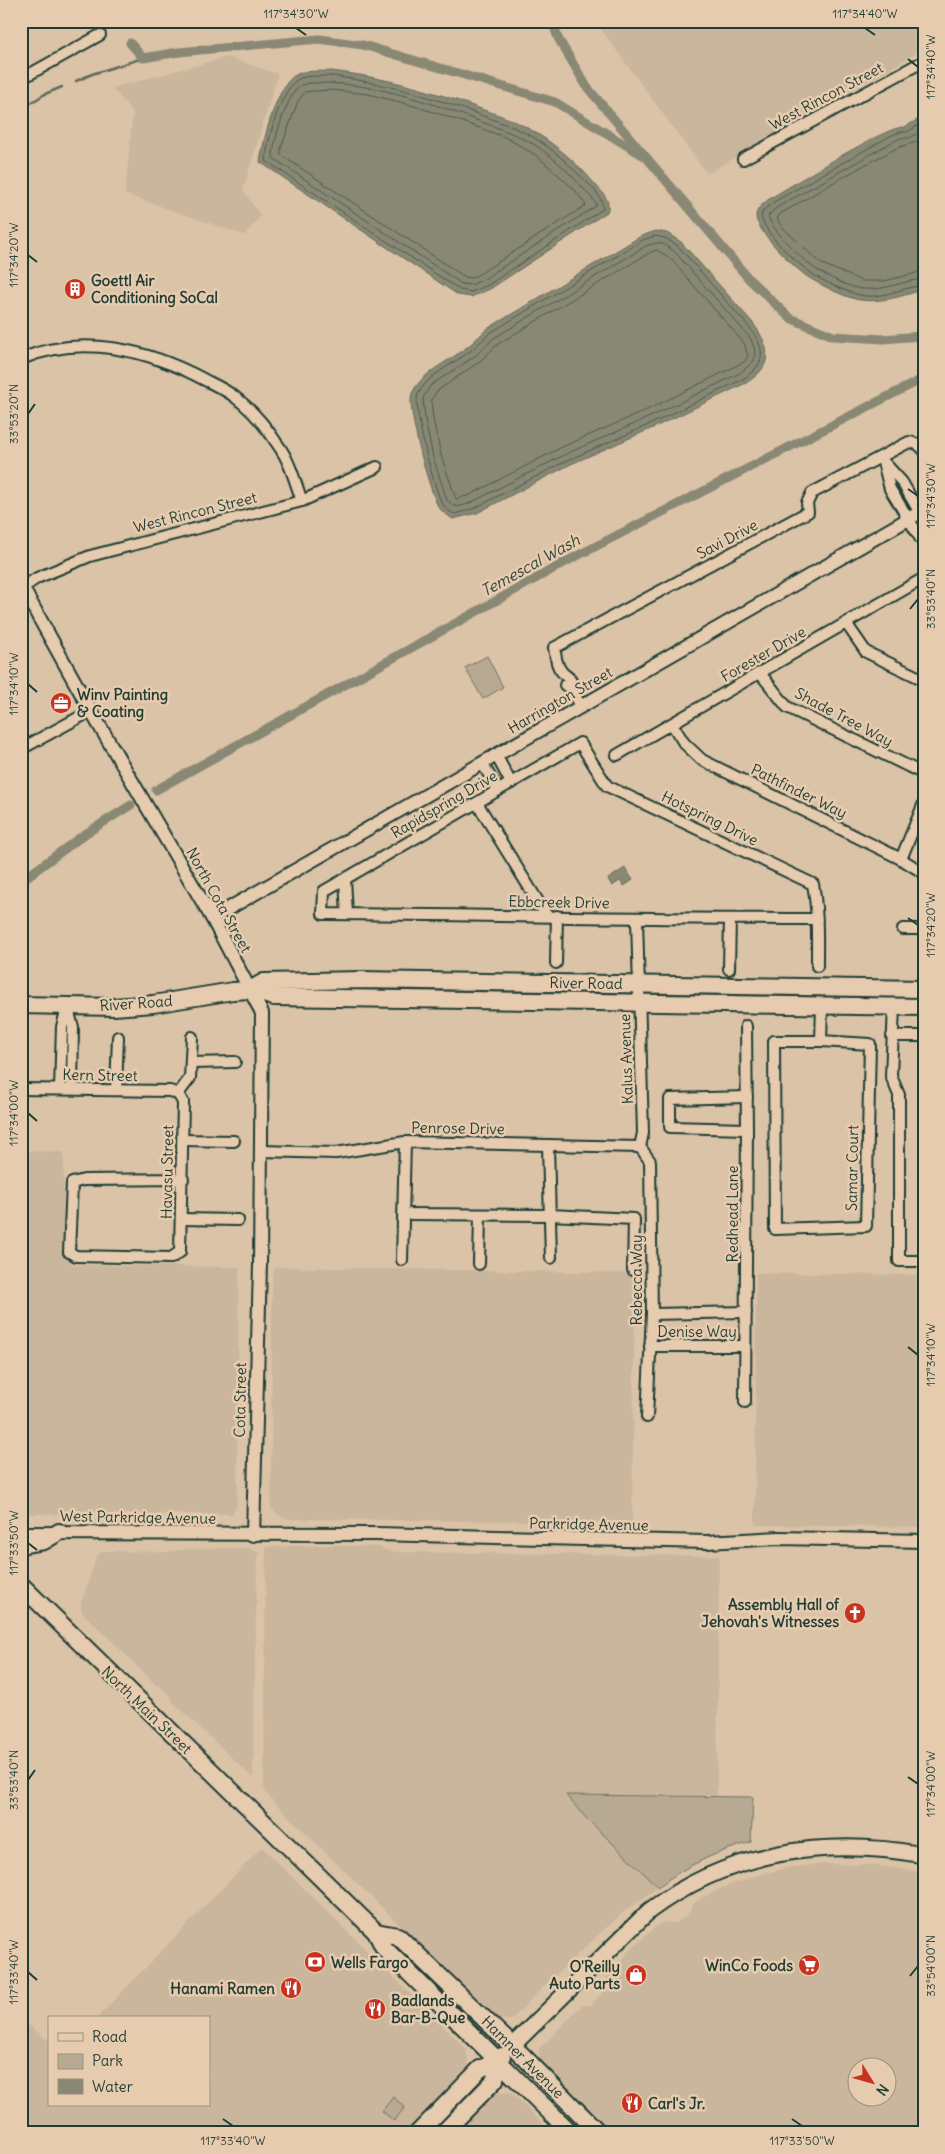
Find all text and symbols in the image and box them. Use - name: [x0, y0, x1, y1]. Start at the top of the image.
- text: 117°34'30"W: [263, 6, 329, 21]
- text: 117°34'40"W: [833, 6, 898, 21]
- text: 117°34'40"W: [923, 34, 938, 99]
- street label: West Rincon Street: [766, 58, 886, 134]
- text: 117°34'20"W: [6, 222, 21, 287]
- place label: Goettl Air Conditioning SoCal: [91, 271, 218, 308]
- building icon: Goettl Air Conditioning SoCal: [63, 277, 87, 301]
- text: 33°53'20"N: [6, 384, 21, 444]
- text: 117°34'30"W: [923, 463, 938, 529]
- street label: West Rincon Street: [131, 487, 259, 537]
- street label: Savi Drive: [693, 515, 761, 563]
- water label: Temescal Wash: [477, 529, 584, 600]
- text: 33°53'40"N: [923, 569, 938, 629]
- street label: Forester Drive: [717, 622, 809, 686]
- text: 117°34'10"W: [6, 652, 21, 716]
- street label: Harrington Street: [504, 662, 616, 738]
- street label: Shade Tree Way: [792, 683, 896, 751]
- place label: Winv Painting & Coating: [77, 685, 168, 722]
- office icon: Winv Painting & Coating: [49, 691, 73, 715]
- street label: Pathfinder Way: [748, 760, 850, 822]
- street label: Rapidspring Drive: [387, 766, 501, 842]
- street label: Hotspring Drive: [659, 786, 761, 850]
- street label: North Cota Street: [182, 844, 256, 956]
- street label: Ebbcreek Drive: [508, 892, 610, 912]
- text: 117°34'20"W: [923, 892, 938, 957]
- street label: River Road: [549, 973, 623, 993]
- street label: River Road: [99, 991, 173, 1015]
- street label: Kalus Avenue: [615, 1013, 637, 1105]
- street label: Kern Street: [62, 1065, 138, 1085]
- text: 117°34'00"W: [6, 1080, 21, 1146]
- street label: Penrose Drive: [411, 1118, 505, 1138]
- street label: Havasu Street: [157, 1125, 177, 1219]
- street label: Samar Court: [842, 1125, 862, 1211]
- street label: Redhead Lane: [723, 1165, 742, 1263]
- street label: Rebecca Way: [627, 1235, 646, 1325]
- street label: Denise Way: [657, 1322, 737, 1341]
- text: 117°34'10"W: [923, 1323, 938, 1387]
- street label: Cota Street: [230, 1362, 250, 1438]
- street label: West Parkridge Avenue: [60, 1506, 216, 1528]
- text: 117°33'50"W: [6, 1510, 21, 1576]
- street label: Parkridge Avenue: [529, 1513, 649, 1535]
- place label: Assembly Hall of Jehovah's Witnesses: [701, 1595, 840, 1631]
- church icon: Assembly Hall of Jehovah's Witnesses: [843, 1601, 867, 1625]
- street label: North Main Street: [98, 1662, 196, 1758]
- text: 33°53'40"N: [6, 1750, 21, 1810]
- text: 117°34'00"W: [923, 1751, 938, 1817]
- text: 33°54'00"N: [923, 1935, 938, 1997]
- text: 117°33'40"W: [6, 1939, 21, 2004]
- bank icon: Wells Fargo: [303, 1950, 327, 1974]
- place label: Wells Fargo: [331, 1953, 409, 1973]
- supermarket icon: WinCo Foods: [797, 1953, 821, 1977]
- place label: WinCo Foods: [705, 1956, 793, 1975]
- place label: O'Reilly Auto Parts: [549, 1957, 620, 1993]
- shop icon: O'Reilly Auto Parts: [624, 1963, 648, 1987]
- restaurant icon: Hanami Ramen: [279, 1976, 303, 2000]
- place label: Hanami Ramen: [170, 1979, 275, 1998]
- place label: Badlands Bar-B-Que: [391, 1991, 465, 2027]
- restaurant icon: Badlands Bar-B-Que: [363, 1997, 387, 2021]
- street label: Hamner Avenue: [478, 2012, 568, 2102]
- legend: [48, 2016, 210, 2106]
- text: Road: [92, 2027, 127, 2046]
- text: Park: [92, 2051, 123, 2070]
- north arrow: [848, 2056, 898, 2106]
- text: Water: [92, 2077, 133, 2096]
- text: N: [872, 2081, 892, 2099]
- restaurant icon: Carl's Jr.: [620, 2091, 644, 2115]
- place label: Carl's Jr.: [648, 2094, 705, 2113]
- text: 117°33'40"W: [201, 2133, 266, 2148]
- text: 117°33'50"W: [769, 2133, 835, 2148]

